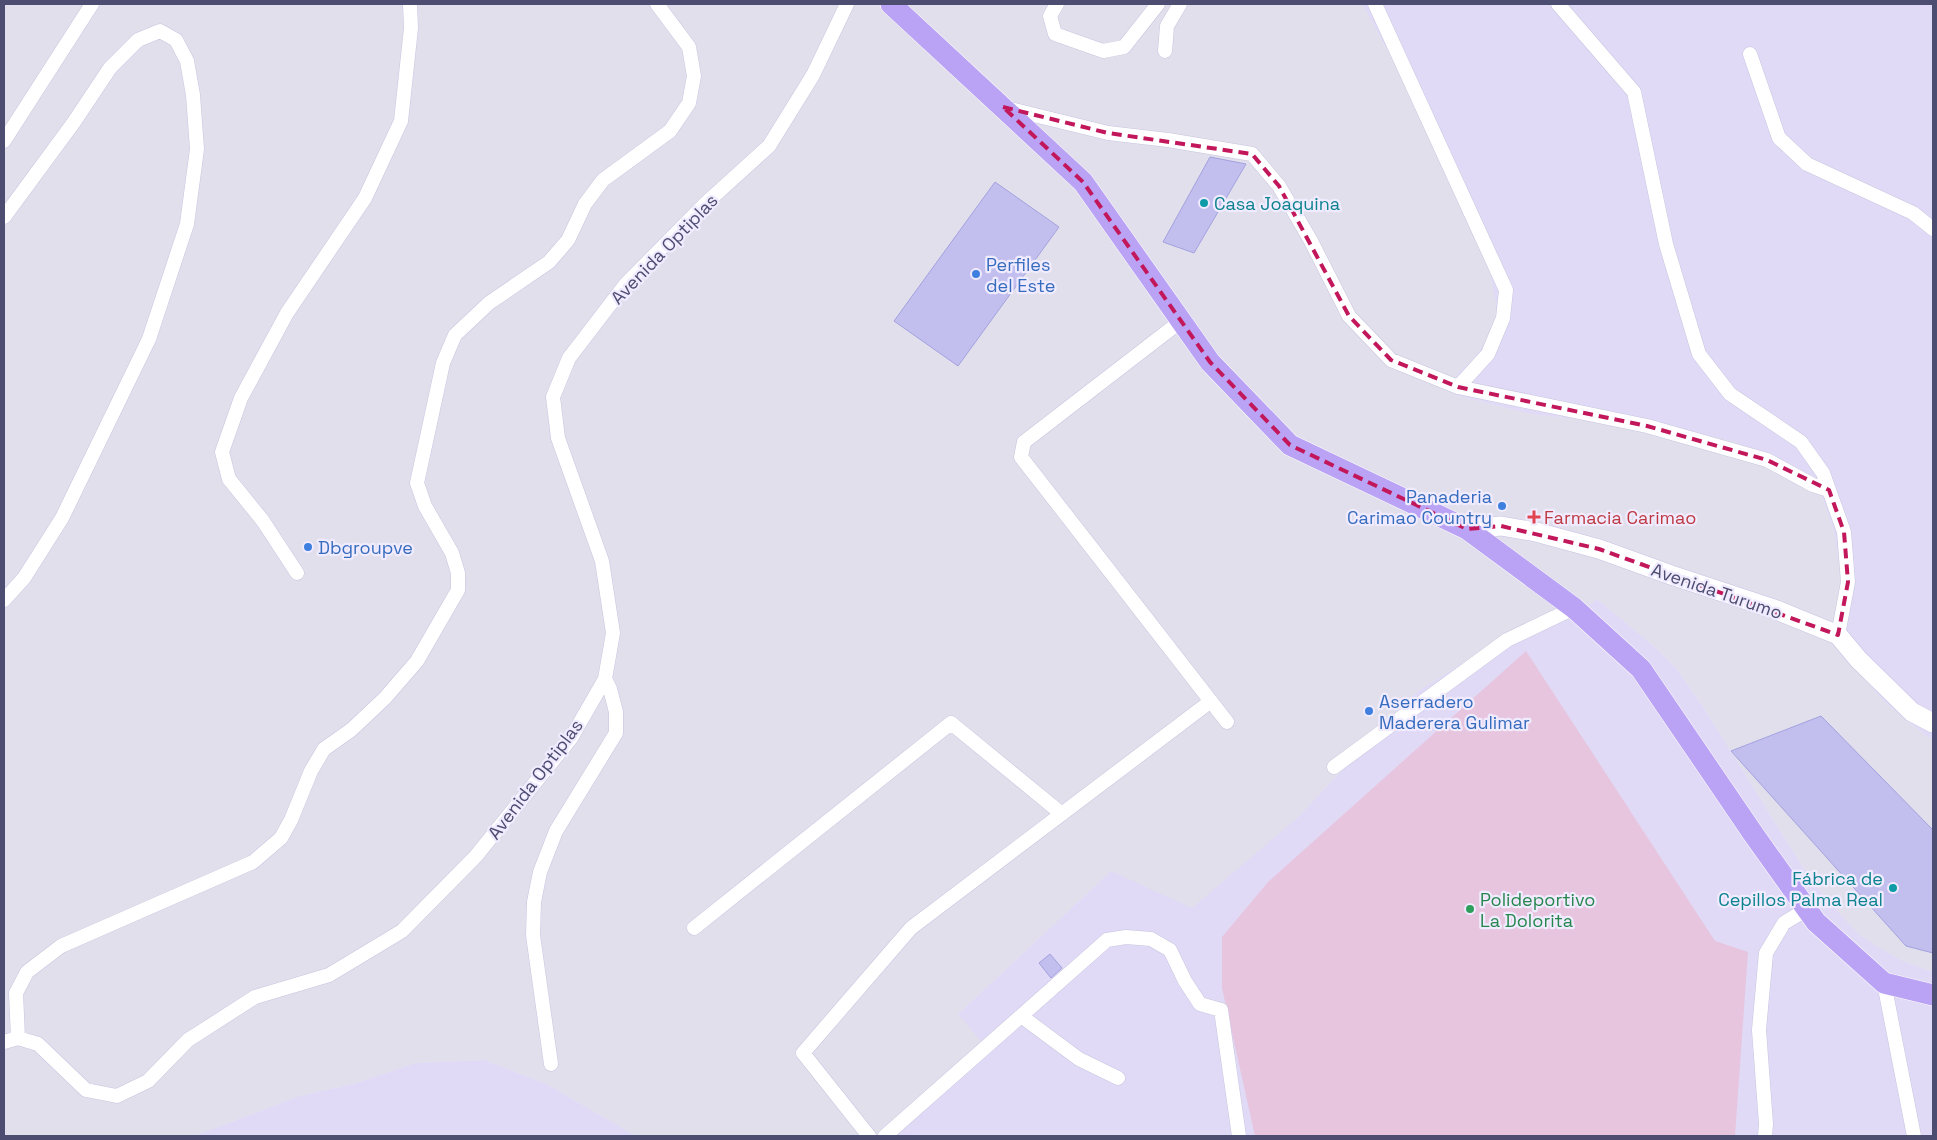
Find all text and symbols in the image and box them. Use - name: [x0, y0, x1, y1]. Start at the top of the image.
- street label: Avenida Optiplas: [605, 189, 723, 309]
- place label: Casa Joaquina: [1214, 192, 1340, 215]
- marker: Casa Joaquina: [1198, 197, 1210, 209]
- place label: Perfiles del Este: [986, 253, 1055, 297]
- marker: Perfiles del Este: [970, 268, 982, 280]
- place label: Panaderia Carimao Country: [1347, 485, 1492, 529]
- marker: Panaderia Carimao Country: [1496, 500, 1508, 512]
- place label: Farmacia Carimao: [1544, 506, 1696, 529]
- marker: Farmacia Carimao: [1528, 511, 1540, 523]
- place label: Dbgroupve: [318, 536, 413, 559]
- marker: Dbgroupve: [302, 541, 314, 553]
- street label: Avenida Turumo: [1648, 558, 1786, 624]
- place label: Aserradero Maderera Gulimar: [1379, 690, 1530, 734]
- marker: Aserradero Maderera Gulimar: [1363, 705, 1375, 717]
- street label: Avenida Optiplas: [482, 714, 588, 844]
- place label: Fábrica de Cepillos Palma Real: [1718, 867, 1883, 911]
- marker: Fábrica de Cepillos Palma Real: [1887, 882, 1899, 894]
- place label: Polideportivo La Dolorita: [1480, 888, 1595, 932]
- marker: Polideportivo La Dolorita: [1464, 903, 1476, 915]

